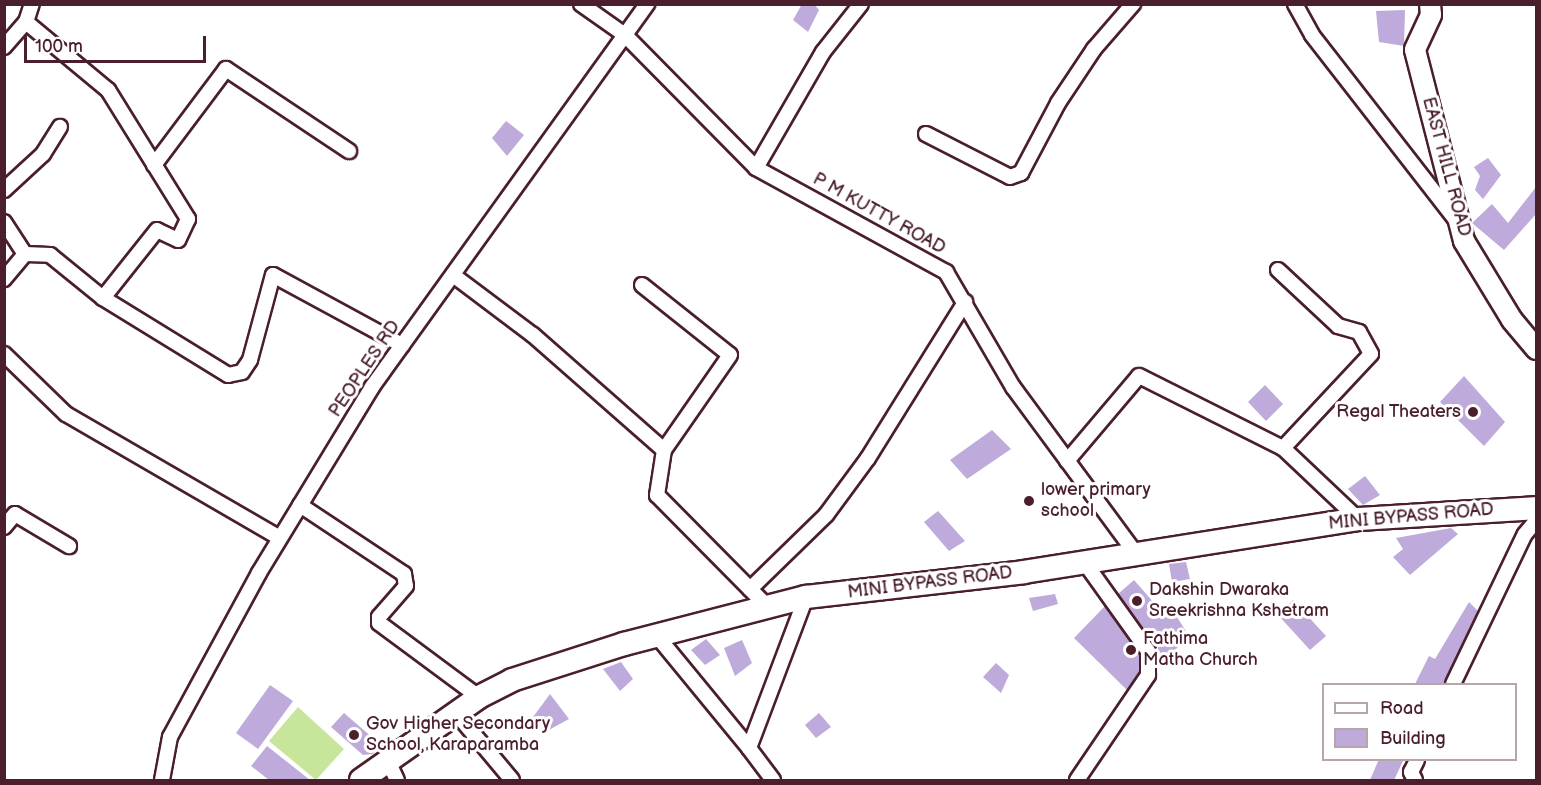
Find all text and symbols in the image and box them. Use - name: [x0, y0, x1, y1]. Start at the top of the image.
- scale bar: [27, 24, 208, 62]
- text: 100 m: [35, 36, 83, 57]
- street label: EAST HILL ROAD: [1417, 95, 1475, 239]
- street label: P M KUTTY ROAD: [809, 169, 949, 259]
- street label: PEOPLES RD: [325, 317, 405, 421]
- place label: Regal Theaters: [1336, 401, 1461, 423]
- marker: Regal Theaters: [1466, 405, 1480, 419]
- place label: lower primary school: [1041, 480, 1151, 522]
- marker: lower primary school: [1022, 494, 1036, 508]
- street label: MINI BYPASS ROAD: [1327, 499, 1495, 535]
- street label: MINI BYPASS ROAD: [846, 562, 1014, 604]
- place label: Dakshin Dwaraka Sreekrishna Kshetram: [1149, 580, 1329, 622]
- marker: Dakshin Dwaraka Sreekrishna Kshetram: [1130, 594, 1144, 608]
- place label: Fathima Matha Church: [1143, 629, 1258, 672]
- marker: Fathima Matha Church: [1124, 643, 1138, 657]
- legend: [1322, 683, 1517, 761]
- text: Road: [1380, 698, 1424, 719]
- place label: Gov Higher Secondary School, Karaparamba: [366, 714, 550, 756]
- marker: Gov Higher Secondary School, Karaparamba: [347, 728, 361, 742]
- text: Building: [1380, 728, 1446, 749]

